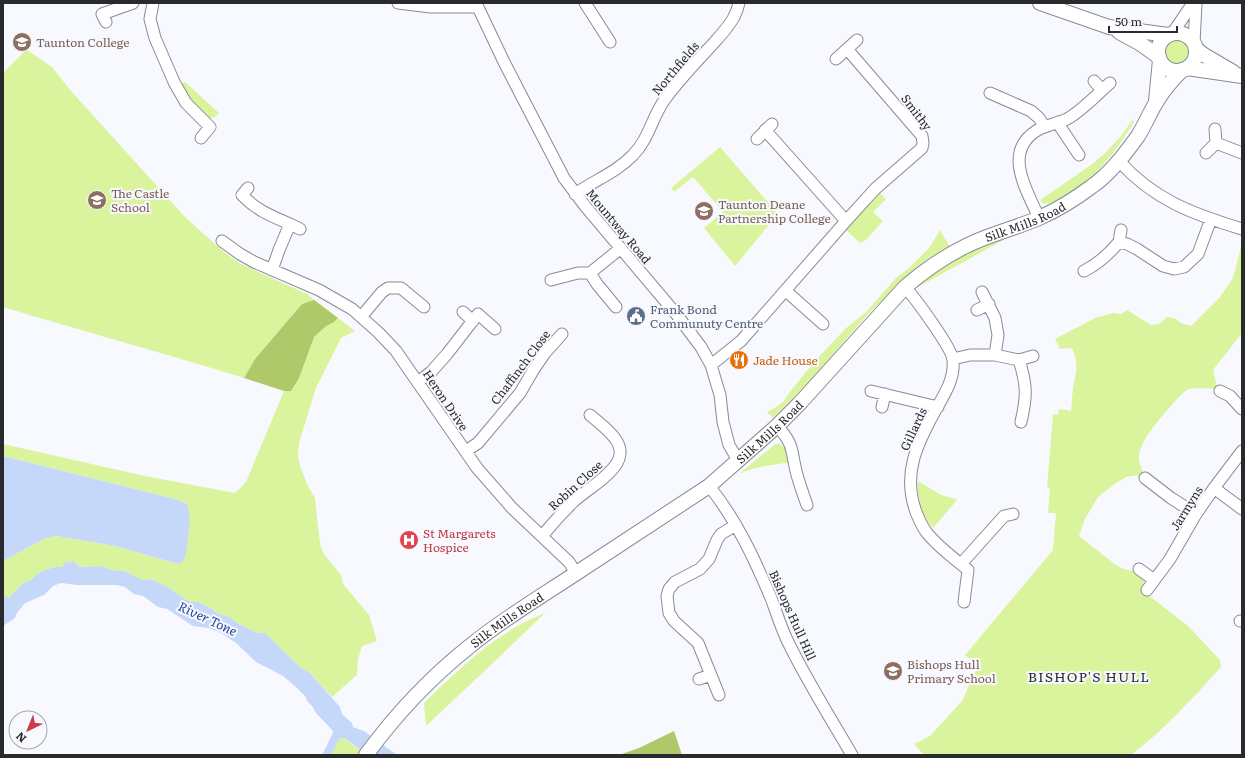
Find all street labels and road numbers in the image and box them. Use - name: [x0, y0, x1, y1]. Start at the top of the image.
- street label: Northfields: [647, 37, 703, 99]
- street label: Smithy: [897, 90, 937, 134]
- street label: Mountway Road: [582, 185, 656, 268]
- street label: Silk Mills Road: [982, 197, 1069, 246]
- street label: Chaffinch Close: [486, 326, 554, 408]
- street label: Heron Drive: [419, 366, 473, 434]
- street label: Silk Mills Road: [732, 395, 808, 467]
- street label: Gillards: [895, 404, 931, 454]
- street label: Robin Close: [544, 456, 606, 514]
- street label: Jarmyns: [1165, 482, 1207, 534]
- street label: Bishops Hull Hill: [765, 567, 821, 663]
- street label: Silk Mills Road: [466, 588, 547, 652]

